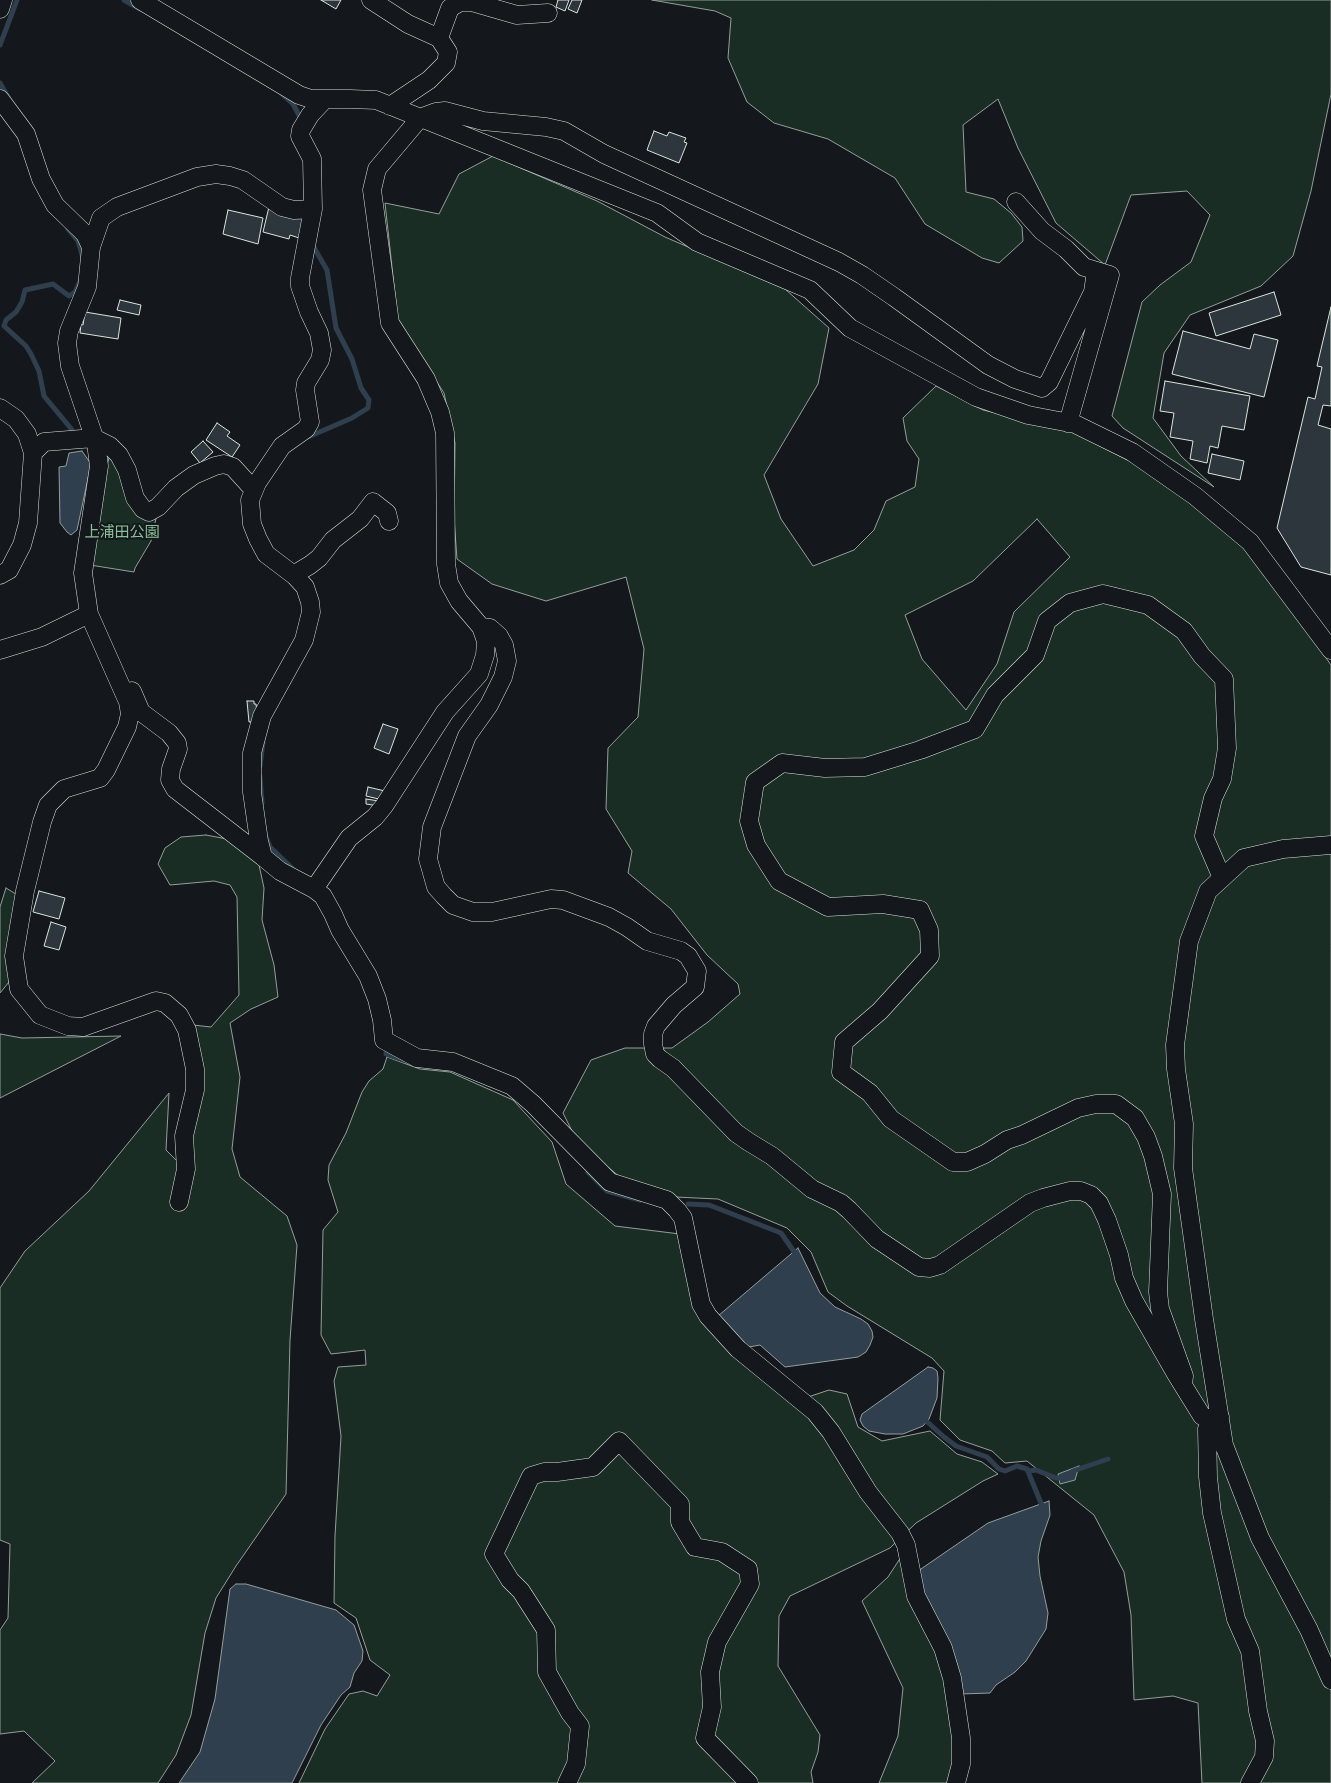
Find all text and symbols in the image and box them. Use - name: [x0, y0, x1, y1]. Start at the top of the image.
- park label: 上浦田公園: [85, 524, 159, 542]

